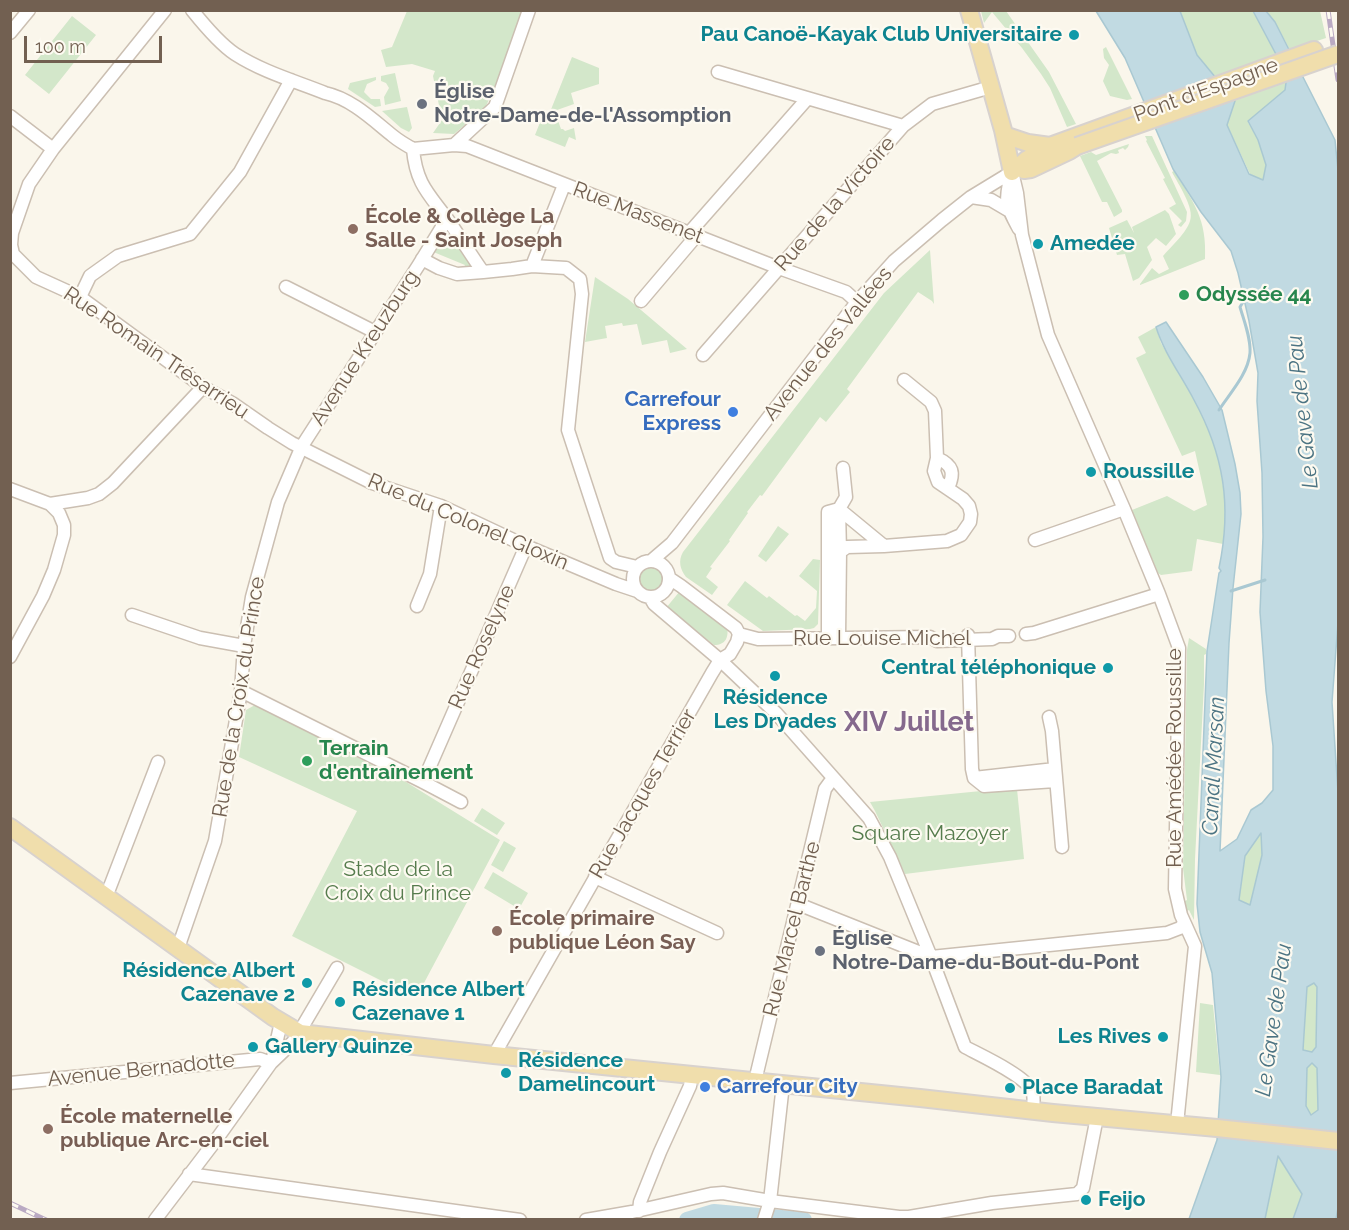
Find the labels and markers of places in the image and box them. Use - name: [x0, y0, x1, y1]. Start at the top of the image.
- place label: Pau Canoë-Kayak Club Universitaire: [700, 22, 1062, 48]
- marker: Pau Canoë-Kayak Club Universitaire: [1067, 28, 1081, 42]
- place label: Église Notre-Dame-de-l'Assomption: [434, 79, 731, 129]
- marker: Église Notre-Dame-de-l'Assomption: [415, 97, 429, 111]
- place label: École & Collège La Salle - Saint Joseph: [365, 204, 562, 254]
- marker: École & Collège La Salle - Saint Joseph: [346, 222, 360, 236]
- place label: Amedée: [1050, 231, 1135, 257]
- marker: Amedée: [1031, 237, 1045, 251]
- place label: Odyssée 44: [1196, 282, 1312, 308]
- marker: Odyssée 44: [1177, 288, 1191, 302]
- place label: Carrefour Express: [624, 387, 721, 437]
- marker: Carrefour Express: [726, 405, 740, 419]
- place label: Roussille: [1103, 459, 1194, 485]
- marker: Roussille: [1084, 465, 1098, 479]
- place label: Central téléphonique: [881, 655, 1096, 681]
- marker: Central téléphonique: [1101, 661, 1115, 675]
- marker: Résidence Les Dryades: [768, 669, 782, 683]
- place label: Résidence Les Dryades: [713, 685, 837, 735]
- place label: Terrain d'entraînement: [319, 736, 473, 786]
- marker: Terrain d'entraînement: [300, 754, 314, 768]
- place label: École primaire publique Léon Say: [509, 906, 696, 956]
- marker: École primaire publique Léon Say: [490, 924, 504, 938]
- place label: Église Notre-Dame-du-Bout-du-Pont: [832, 926, 1139, 976]
- marker: Église Notre-Dame-du-Bout-du-Pont: [813, 944, 827, 958]
- place label: Résidence Albert Cazenave 2: [122, 958, 295, 1008]
- marker: Résidence Albert Cazenave 2: [300, 976, 314, 990]
- place label: Résidence Albert Cazenave 1: [352, 977, 525, 1027]
- marker: Résidence Albert Cazenave 1: [333, 995, 347, 1009]
- place label: Les Rives: [1057, 1024, 1151, 1050]
- marker: Les Rives: [1156, 1030, 1170, 1044]
- place label: Gallery Quinze: [265, 1034, 413, 1060]
- marker: Gallery Quinze: [246, 1040, 260, 1054]
- place label: Résidence Damelincourt: [518, 1048, 655, 1098]
- marker: Résidence Damelincourt: [499, 1066, 513, 1080]
- place label: Carrefour City: [717, 1074, 858, 1100]
- place label: Place Baradat: [1022, 1075, 1163, 1101]
- marker: Carrefour City: [698, 1080, 712, 1094]
- marker: Place Baradat: [1003, 1081, 1017, 1095]
- place label: École maternelle publique Arc-en-ciel: [60, 1104, 269, 1154]
- marker: École maternelle publique Arc-en-ciel: [41, 1122, 55, 1136]
- place label: Feijo: [1098, 1187, 1146, 1213]
- marker: Feijo: [1079, 1193, 1093, 1207]

